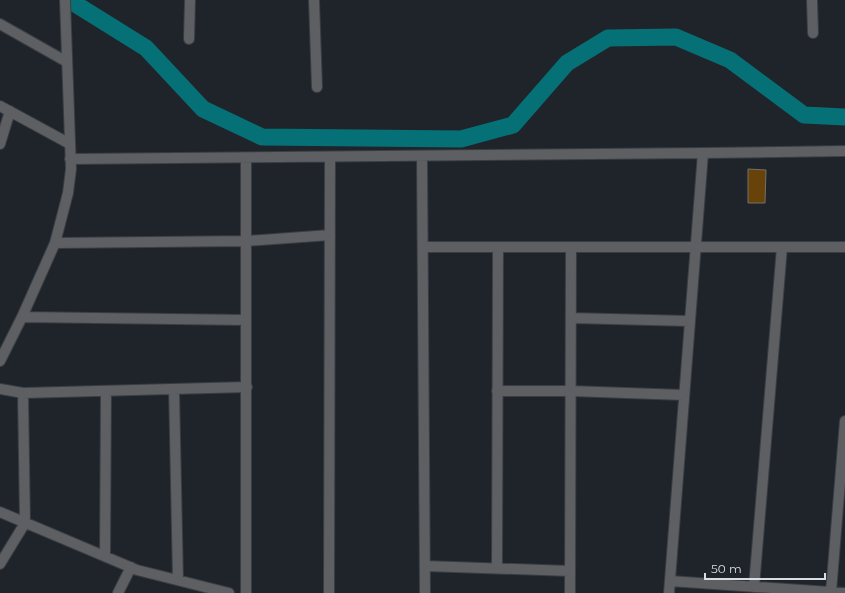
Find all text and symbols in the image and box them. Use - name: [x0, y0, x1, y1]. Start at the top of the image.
- scale bar: [705, 555, 825, 581]
- text: 50 m: [711, 561, 742, 576]

